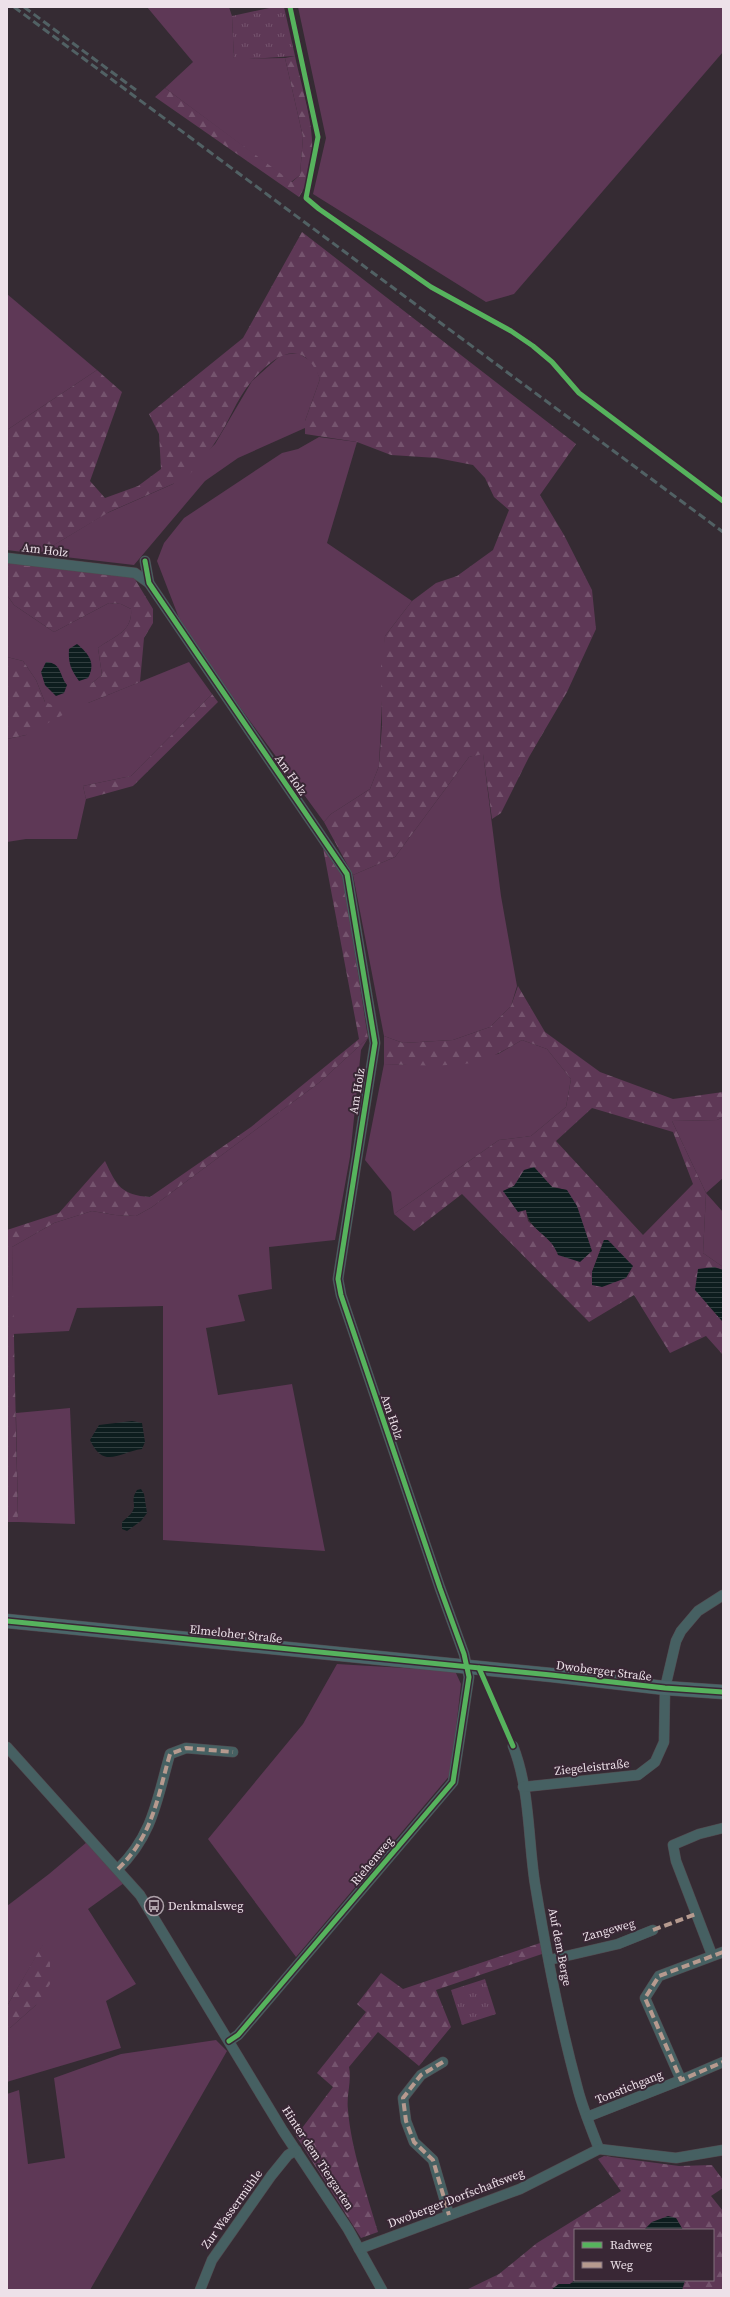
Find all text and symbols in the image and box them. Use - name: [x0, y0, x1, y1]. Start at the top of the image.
- street label: Am Holz: [21, 539, 69, 561]
- street label: Am Holz: [271, 751, 311, 799]
- street label: Am Holz: [345, 1066, 369, 1115]
- street label: Am Holz: [377, 1393, 407, 1442]
- street label: Elmeloher Straße: [189, 1621, 283, 1647]
- street label: Dwoberger Straße: [555, 1657, 653, 1685]
- street label: Ziegeleistraße: [554, 1755, 630, 1779]
- street label: Riehenweg: [347, 1833, 397, 1889]
- bus stop icon: Denkmalsweg: [143, 1895, 165, 1917]
- place label: Denkmalsweg: [168, 1898, 243, 1914]
- street label: Auf dem Berge: [545, 1907, 575, 1987]
- street label: Zangeweg: [581, 1915, 637, 1945]
- street label: Tonstichgang: [593, 2066, 665, 2108]
- street label: Hinter dem Tiergarten: [278, 2103, 358, 2213]
- street label: Dwoberger Dorfschaftsweg: [385, 2165, 527, 2231]
- street label: Zur Wassermühle: [198, 2166, 266, 2252]
- legend: [574, 2229, 714, 2281]
- text: Radweg: [610, 2237, 652, 2253]
- text: Weg: [610, 2257, 633, 2273]

